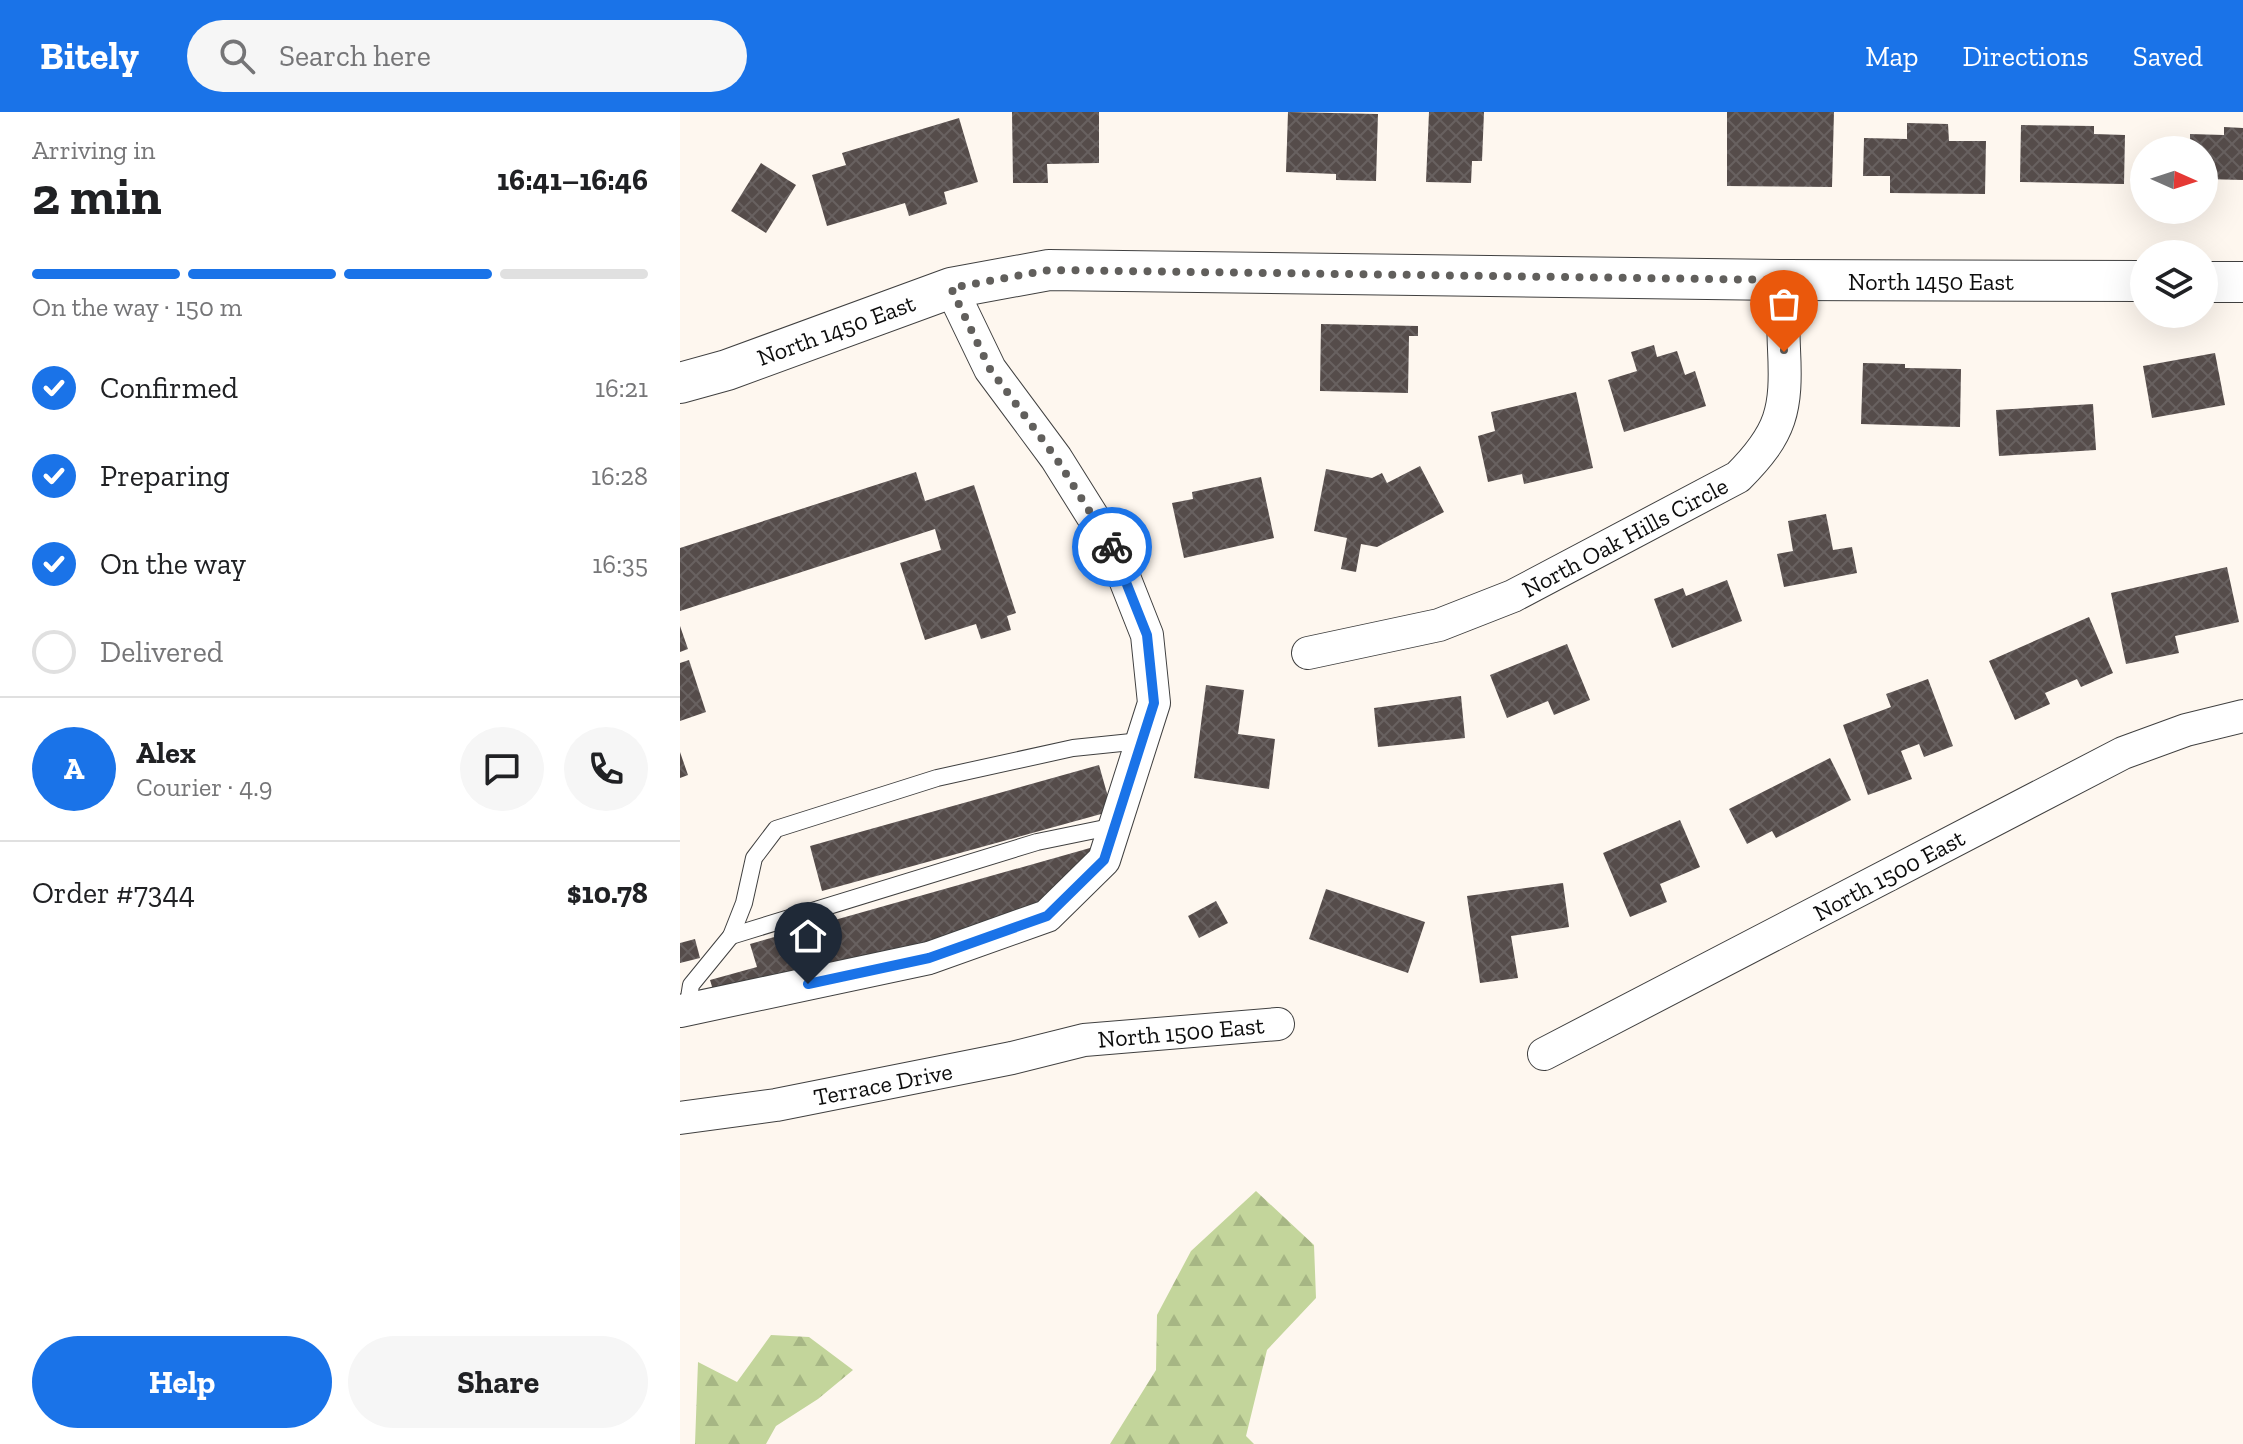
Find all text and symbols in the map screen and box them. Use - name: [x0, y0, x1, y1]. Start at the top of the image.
- search box: [187, 20, 747, 92]
- text: Bitely: [40, 33, 139, 79]
- icon: search: [215, 34, 259, 78]
- text: Search here: [279, 38, 431, 74]
- text: Map: [1865, 40, 1918, 73]
- text: Directions: [1962, 40, 2089, 73]
- text: Saved: [2133, 40, 2203, 73]
- text: Arriving in: [32, 134, 155, 166]
- north arrow: [2130, 136, 2218, 224]
- map controls: [2130, 136, 2218, 328]
- text: 16:41–16:46: [497, 162, 648, 198]
- text: 2 min: [32, 165, 162, 227]
- button: layers: [2130, 240, 2218, 328]
- street label: North 1450 East: [1848, 267, 2014, 296]
- pin: [1750, 270, 1818, 352]
- icon: bag: [1762, 282, 1806, 326]
- street label: North 1450 East: [753, 288, 919, 372]
- text: On the way · 150 m: [32, 291, 242, 323]
- icon: check: [32, 366, 76, 410]
- text: Confirmed: [100, 370, 238, 406]
- text: 16:21: [595, 372, 648, 404]
- icon: check: [32, 454, 76, 498]
- text: Preparing: [100, 458, 230, 494]
- text: 16:28: [591, 460, 648, 492]
- street label: North Oak Hills Circle: [1517, 471, 1733, 603]
- courier: [1072, 507, 1152, 587]
- icon: bike: [1090, 525, 1134, 569]
- icon: check: [32, 542, 76, 586]
- text: On the way: [100, 546, 246, 582]
- text: 16:35: [592, 548, 648, 580]
- text: Delivered: [100, 634, 223, 670]
- button: chat: [460, 727, 544, 811]
- button: phone: [564, 727, 648, 811]
- text: Alex: [136, 735, 196, 771]
- text: A: [64, 751, 84, 787]
- text: Courier · 4.9: [136, 771, 272, 803]
- street label: North 1500 East: [1809, 823, 1970, 927]
- text: Order #7344: [32, 875, 195, 911]
- text: $10.78: [567, 875, 648, 911]
- pin: [774, 902, 842, 984]
- icon: home: [786, 914, 830, 958]
- street label: North 1500 East: [1097, 1010, 1265, 1054]
- street label: Terrace Drive: [811, 1056, 955, 1112]
- button: Help: [32, 1336, 332, 1428]
- button: Share: [348, 1336, 648, 1428]

